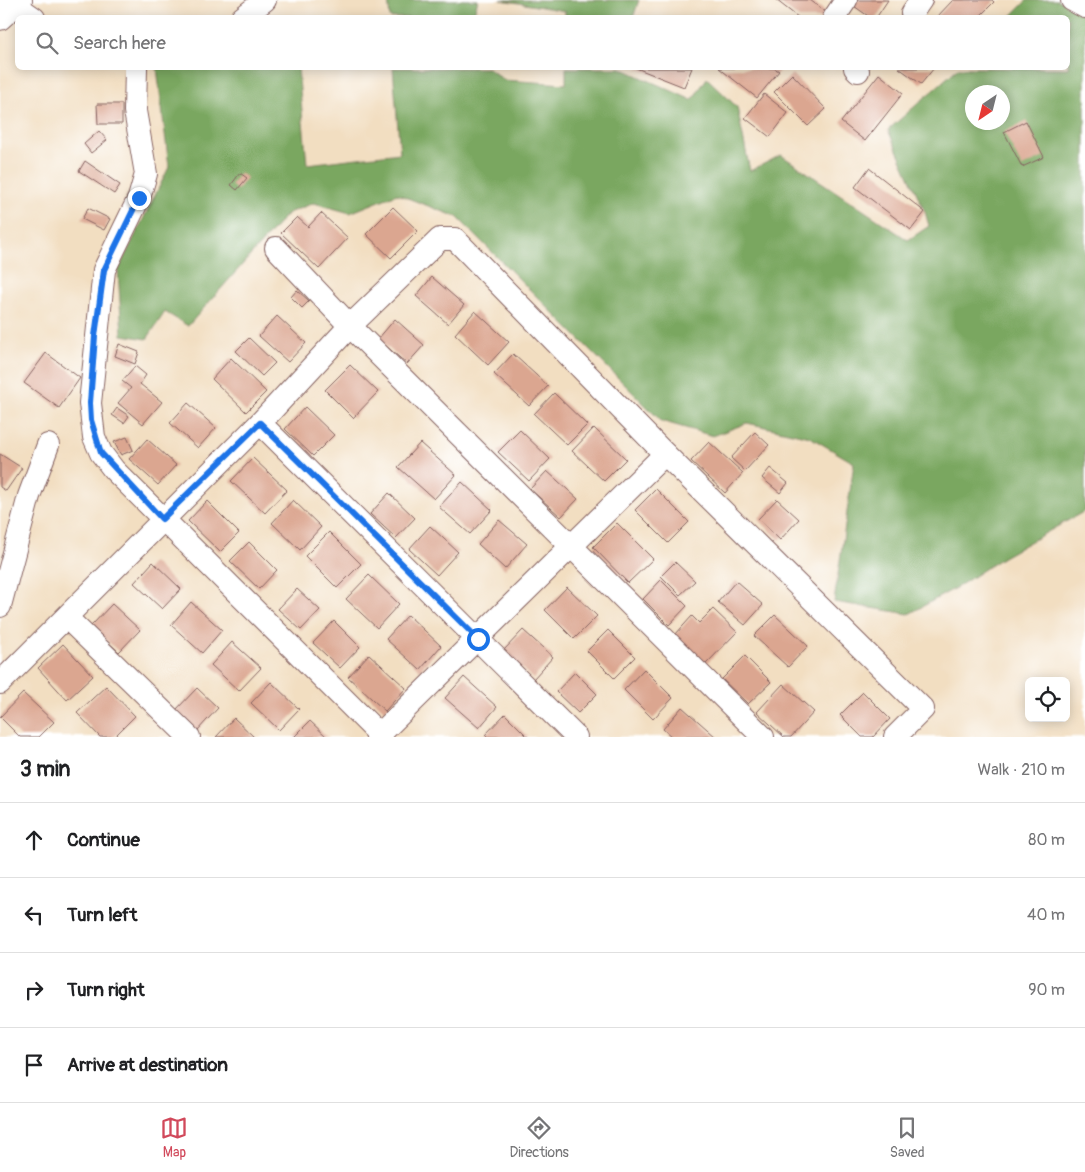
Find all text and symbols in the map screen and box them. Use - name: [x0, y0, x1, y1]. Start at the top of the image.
- search box: [15, 15, 1070, 70]
- icon: search: [33, 29, 61, 57]
- text: Search here: [73, 31, 166, 55]
- north arrow: [965, 85, 1010, 130]
- route end: [128, 187, 151, 210]
- route start: [467, 628, 490, 651]
- map controls: [1025, 677, 1070, 722]
- button: locate: [1025, 677, 1070, 722]
- text: 3 min: [20, 756, 70, 783]
- text: Walk · 210 m: [977, 760, 1065, 780]
- icon: ahead: [20, 826, 48, 854]
- text: Continue: [67, 828, 140, 852]
- text: 80 m: [1028, 830, 1065, 850]
- icon: left: [20, 901, 48, 929]
- text: Turn left: [67, 903, 137, 927]
- text: 40 m: [1027, 905, 1065, 925]
- icon: right: [20, 976, 48, 1004]
- text: Turn right: [67, 978, 145, 1002]
- text: 90 m: [1028, 980, 1065, 1000]
- icon: arrive: [20, 1051, 48, 1079]
- text: Arrive at destination: [67, 1053, 228, 1077]
- tab: Map: [160, 1114, 188, 1161]
- tab: Directions: [509, 1114, 569, 1161]
- tab: Saved: [890, 1114, 925, 1161]

